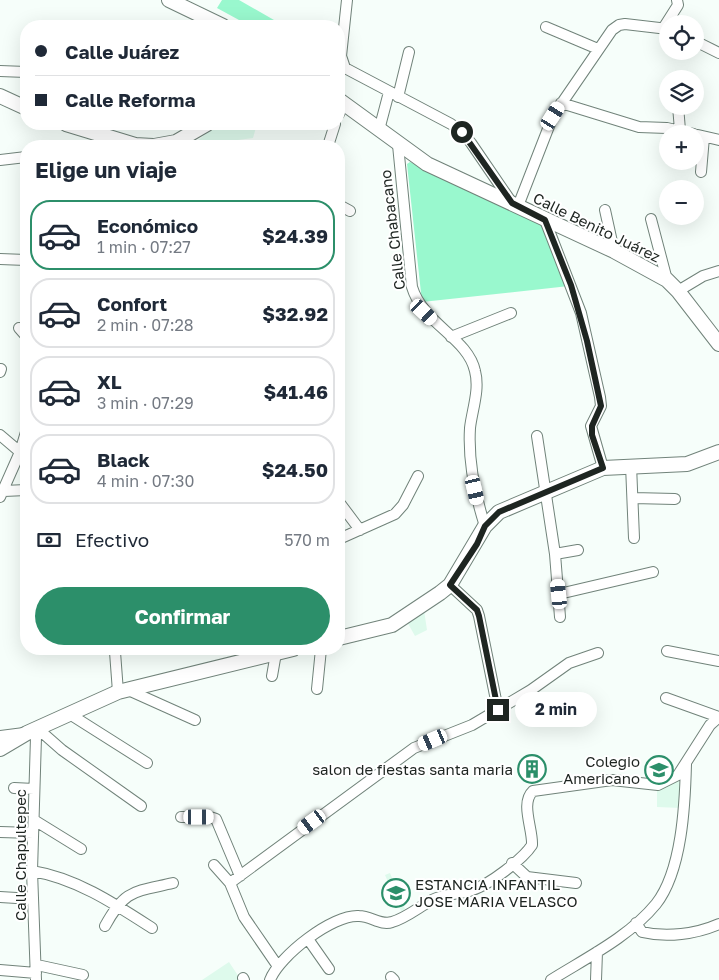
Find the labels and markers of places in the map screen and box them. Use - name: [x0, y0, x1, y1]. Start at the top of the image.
- place label: Colegio Americano: [563, 752, 640, 787]
- building icon: salon de fiestas santa maria: [517, 754, 547, 784]
- school or university icon: Colegio Americano: [644, 755, 674, 785]
- place label: salon de fiestas santa maria: [312, 760, 513, 778]
- place label: ESTANCIA INFANTIL JOSE MARIA VELASCO: [415, 875, 578, 910]
- school or university icon: ESTANCIA INFANTIL JOSE MARIA VELASCO: [381, 878, 411, 908]

